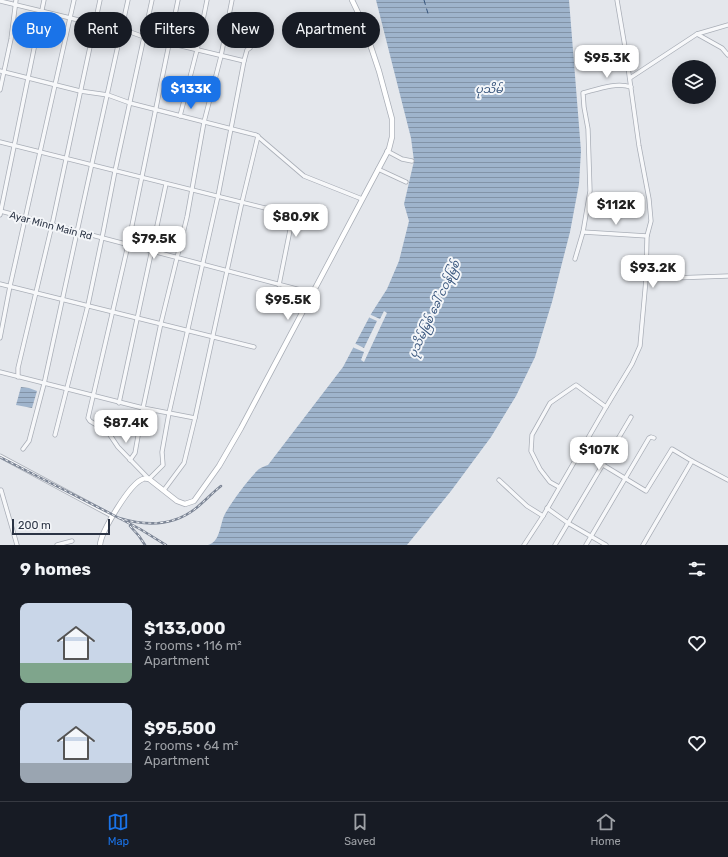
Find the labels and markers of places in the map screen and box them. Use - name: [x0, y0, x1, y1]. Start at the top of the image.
- pin: $95.3K: [574, 45, 640, 79]
- pin: $133K: [163, 76, 219, 110]
- pin: $112K: [588, 192, 644, 226]
- pin: $80.9K: [263, 204, 329, 238]
- pin: $79.5K: [121, 226, 187, 260]
- pin: $93.2K: [620, 255, 686, 289]
- pin: $95.5K: [255, 287, 321, 321]
- pin: $87.4K: [93, 410, 159, 444]
- pin: $107K: [571, 437, 627, 471]

